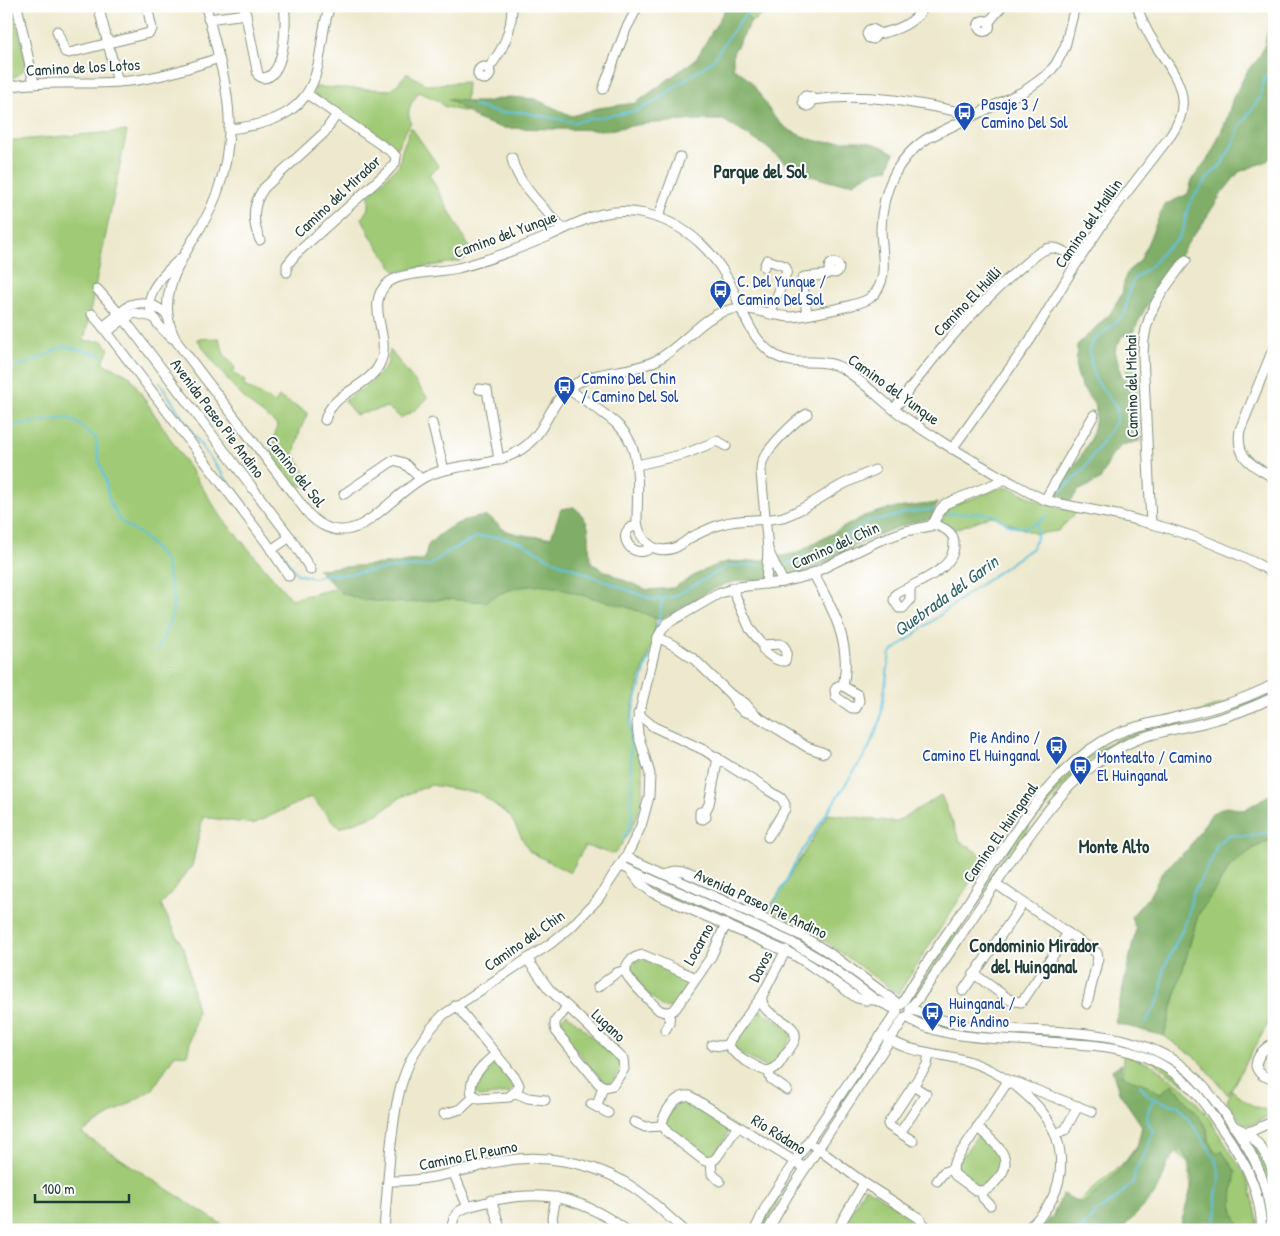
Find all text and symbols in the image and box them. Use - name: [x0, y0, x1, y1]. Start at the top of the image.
- street label: Camino de los Lotos: [25, 53, 141, 81]
- place label: Pasaje 3 / Camino Del Sol: [981, 93, 1069, 133]
- bus stop icon: Pasaje 3 / Camino Del Sol: [953, 101, 977, 132]
- street label: Camino del Mirador: [289, 150, 385, 242]
- district label: Parque del Sol: [714, 159, 808, 185]
- street label: Camino del Maillin: [1049, 174, 1127, 272]
- street label: Camino del Yunque: [450, 205, 560, 263]
- street label: Camino El Huilli: [928, 261, 1006, 341]
- place label: C. Del Yunque / Camino Del Sol: [737, 270, 826, 310]
- bus stop icon: C. Del Yunque / Camino Del Sol: [709, 278, 733, 309]
- street label: Camino del Michai: [1119, 334, 1143, 438]
- street label: Camino del Yunque: [844, 348, 945, 430]
- street label: Avenida Paseo Pie Andino: [166, 354, 270, 483]
- place label: Camino Del Chin / Camino Del Sol: [581, 367, 679, 407]
- bus stop icon: Camino Del Chin / Camino Del Sol: [553, 375, 577, 406]
- street label: Camino del Sol: [261, 431, 331, 512]
- street label: Camino del Chin: [788, 516, 882, 574]
- water label: Quebrada del Garin: [888, 548, 1005, 642]
- place label: Pie Andino / Camino El Huinganal: [922, 726, 1041, 766]
- bus stop icon: Pie Andino / Camino El Huinganal: [1044, 734, 1068, 765]
- place label: Montealto / Camino El Huinganal: [1097, 746, 1212, 786]
- bus stop icon: Montealto / Camino El Huinganal: [1069, 754, 1093, 785]
- street label: Camino El Huinganal: [957, 777, 1043, 887]
- district label: Monte Alto: [1079, 834, 1150, 859]
- street label: Avenida Paseo Pie Andino: [691, 863, 831, 944]
- street label: Camino del Chin: [479, 904, 569, 976]
- street label: Locarno: [678, 919, 719, 969]
- district label: Condominio Mirador del Huinganal: [969, 933, 1099, 980]
- street label: Davos: [743, 946, 777, 986]
- place label: Huinganal / Pie Andino: [949, 992, 1016, 1032]
- bus stop icon: Huinganal / Pie Andino: [921, 1000, 945, 1031]
- street label: Lugano: [587, 1004, 631, 1047]
- street label: Río Ródano: [747, 1109, 811, 1160]
- street label: Camino El Peumo: [417, 1135, 520, 1175]
- scale bar: [35, 1171, 129, 1203]
- text: 100 m: [42, 1178, 75, 1199]

